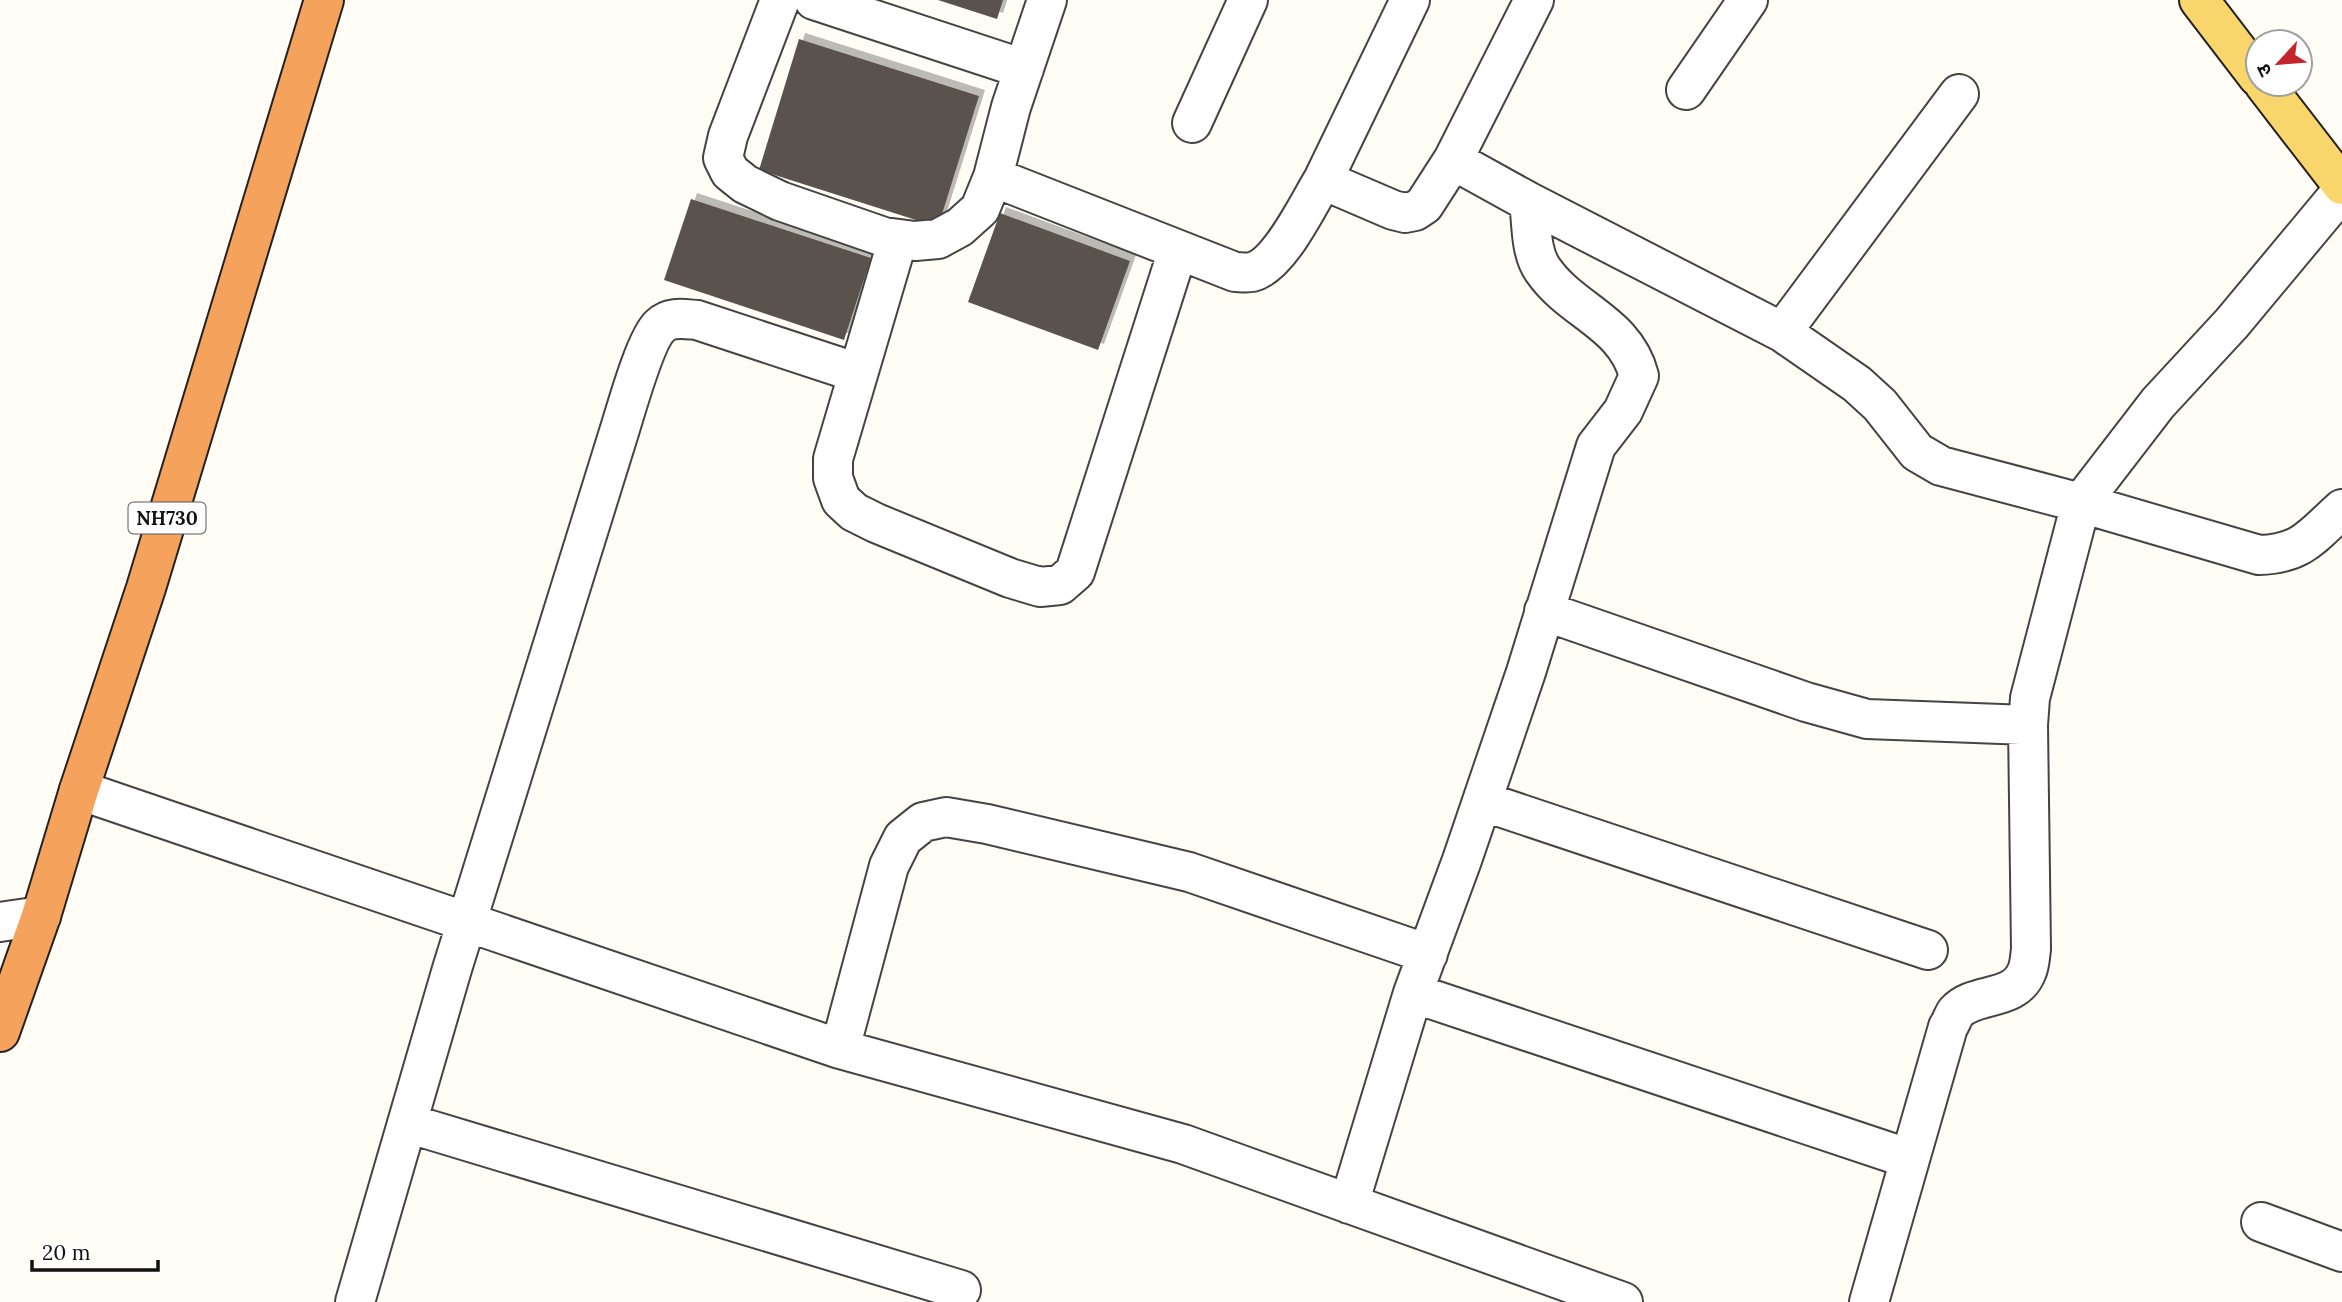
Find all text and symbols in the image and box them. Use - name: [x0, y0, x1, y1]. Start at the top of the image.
- north arrow: [2244, 28, 2314, 98]
- text: उ: [2250, 59, 2277, 81]
- road number: NH730: [128, 503, 206, 534]
- scale bar: [32, 1228, 158, 1272]
- text: 20 m: [42, 1239, 91, 1266]

